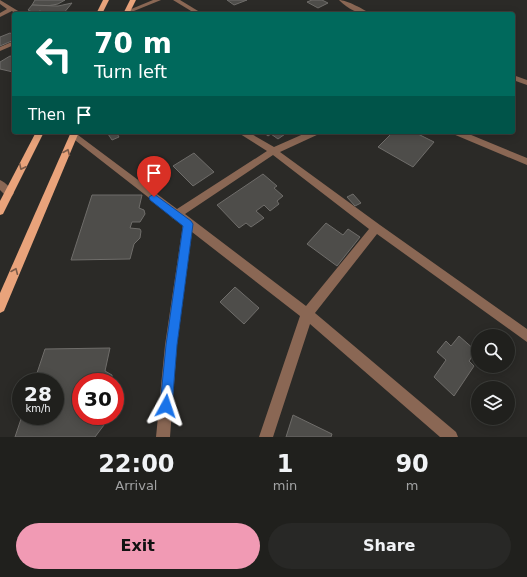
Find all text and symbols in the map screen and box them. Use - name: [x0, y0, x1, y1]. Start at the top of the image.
- text: 70 m: [94, 27, 172, 60]
- icon: left: [28, 28, 80, 80]
- text: Turn left: [94, 61, 167, 82]
- icon: arrive: [73, 104, 95, 126]
- text: Then: [28, 106, 65, 124]
- one-way arrow: [62, 148, 70, 156]
- pin: [137, 156, 171, 197]
- icon: arrive: [143, 162, 165, 184]
- one-way arrow: [19, 163, 27, 170]
- one-way arrow: [11, 268, 19, 275]
- map controls: [471, 329, 515, 425]
- button: search: [471, 329, 515, 373]
- speed limit sign: 30: [72, 373, 124, 425]
- button: layers: [471, 381, 515, 425]
- text: 28: [24, 382, 52, 406]
- position arrow: [145, 385, 187, 427]
- text: km/h: [25, 403, 51, 414]
- text: 22:00: [98, 450, 175, 478]
- text: 1: [277, 450, 293, 478]
- text: 90: [395, 450, 429, 478]
- text: Arrival: [115, 478, 157, 493]
- text: min: [273, 478, 297, 493]
- text: m: [406, 478, 418, 493]
- button: Exit: [16, 523, 260, 569]
- button: Share: [268, 523, 511, 569]

